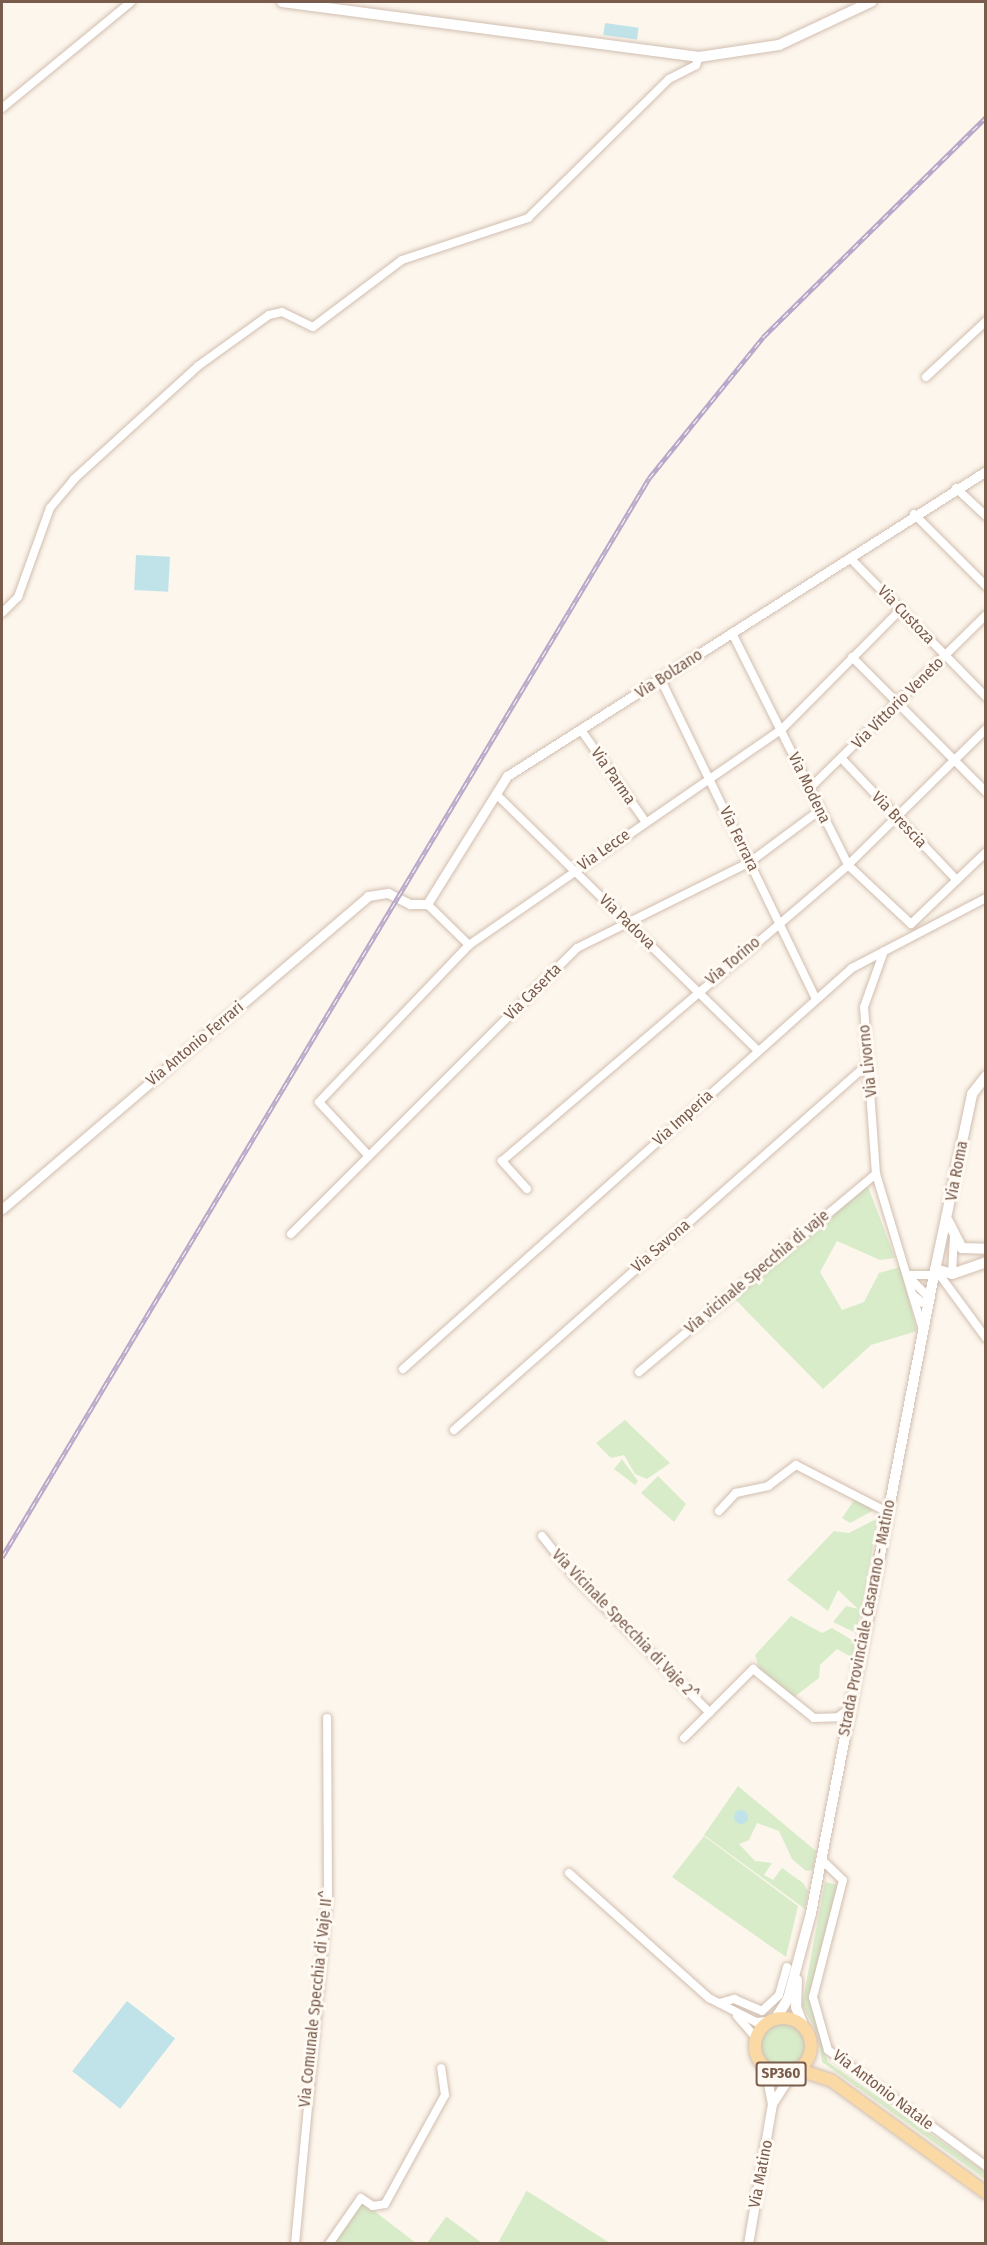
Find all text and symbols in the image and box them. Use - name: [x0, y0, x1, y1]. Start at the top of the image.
- street label: Via Custoza: [873, 582, 939, 648]
- street label: Via Bolzano: [632, 645, 706, 703]
- street label: Via Vittorio Veneto: [848, 653, 948, 753]
- street label: Via Parma: [587, 744, 639, 808]
- street label: Via Modena: [784, 749, 834, 827]
- street label: Via Brescia: [867, 788, 931, 852]
- street label: Via Ferrara: [715, 804, 763, 874]
- street label: Via Lecce: [574, 825, 634, 875]
- street label: Via Padova: [595, 890, 659, 954]
- street label: Via Torino: [702, 933, 764, 989]
- street label: Via Caserta: [500, 959, 566, 1025]
- street label: Via Antonio Ferrari: [142, 998, 248, 1090]
- street label: Via Livorno: [855, 1024, 881, 1098]
- street label: Via Imperia: [649, 1086, 717, 1150]
- street label: Via Roma: [942, 1139, 972, 1203]
- street label: Via vicinale Specchia di vaje: [681, 1206, 833, 1338]
- street label: Via Savona: [628, 1215, 694, 1277]
- street label: Strada Provinciale Casarano - Matino: [835, 1498, 899, 1738]
- street label: Via Vicinale Specchia di Vaje 2^: [548, 1545, 702, 1705]
- street label: Via Comunale Specchia di Vaje II^: [295, 1890, 337, 2108]
- street label: Via Antonio Natale: [829, 2046, 937, 2134]
- road number: SP360: [756, 2062, 806, 2086]
- street label: Via Matino: [745, 2138, 777, 2210]

